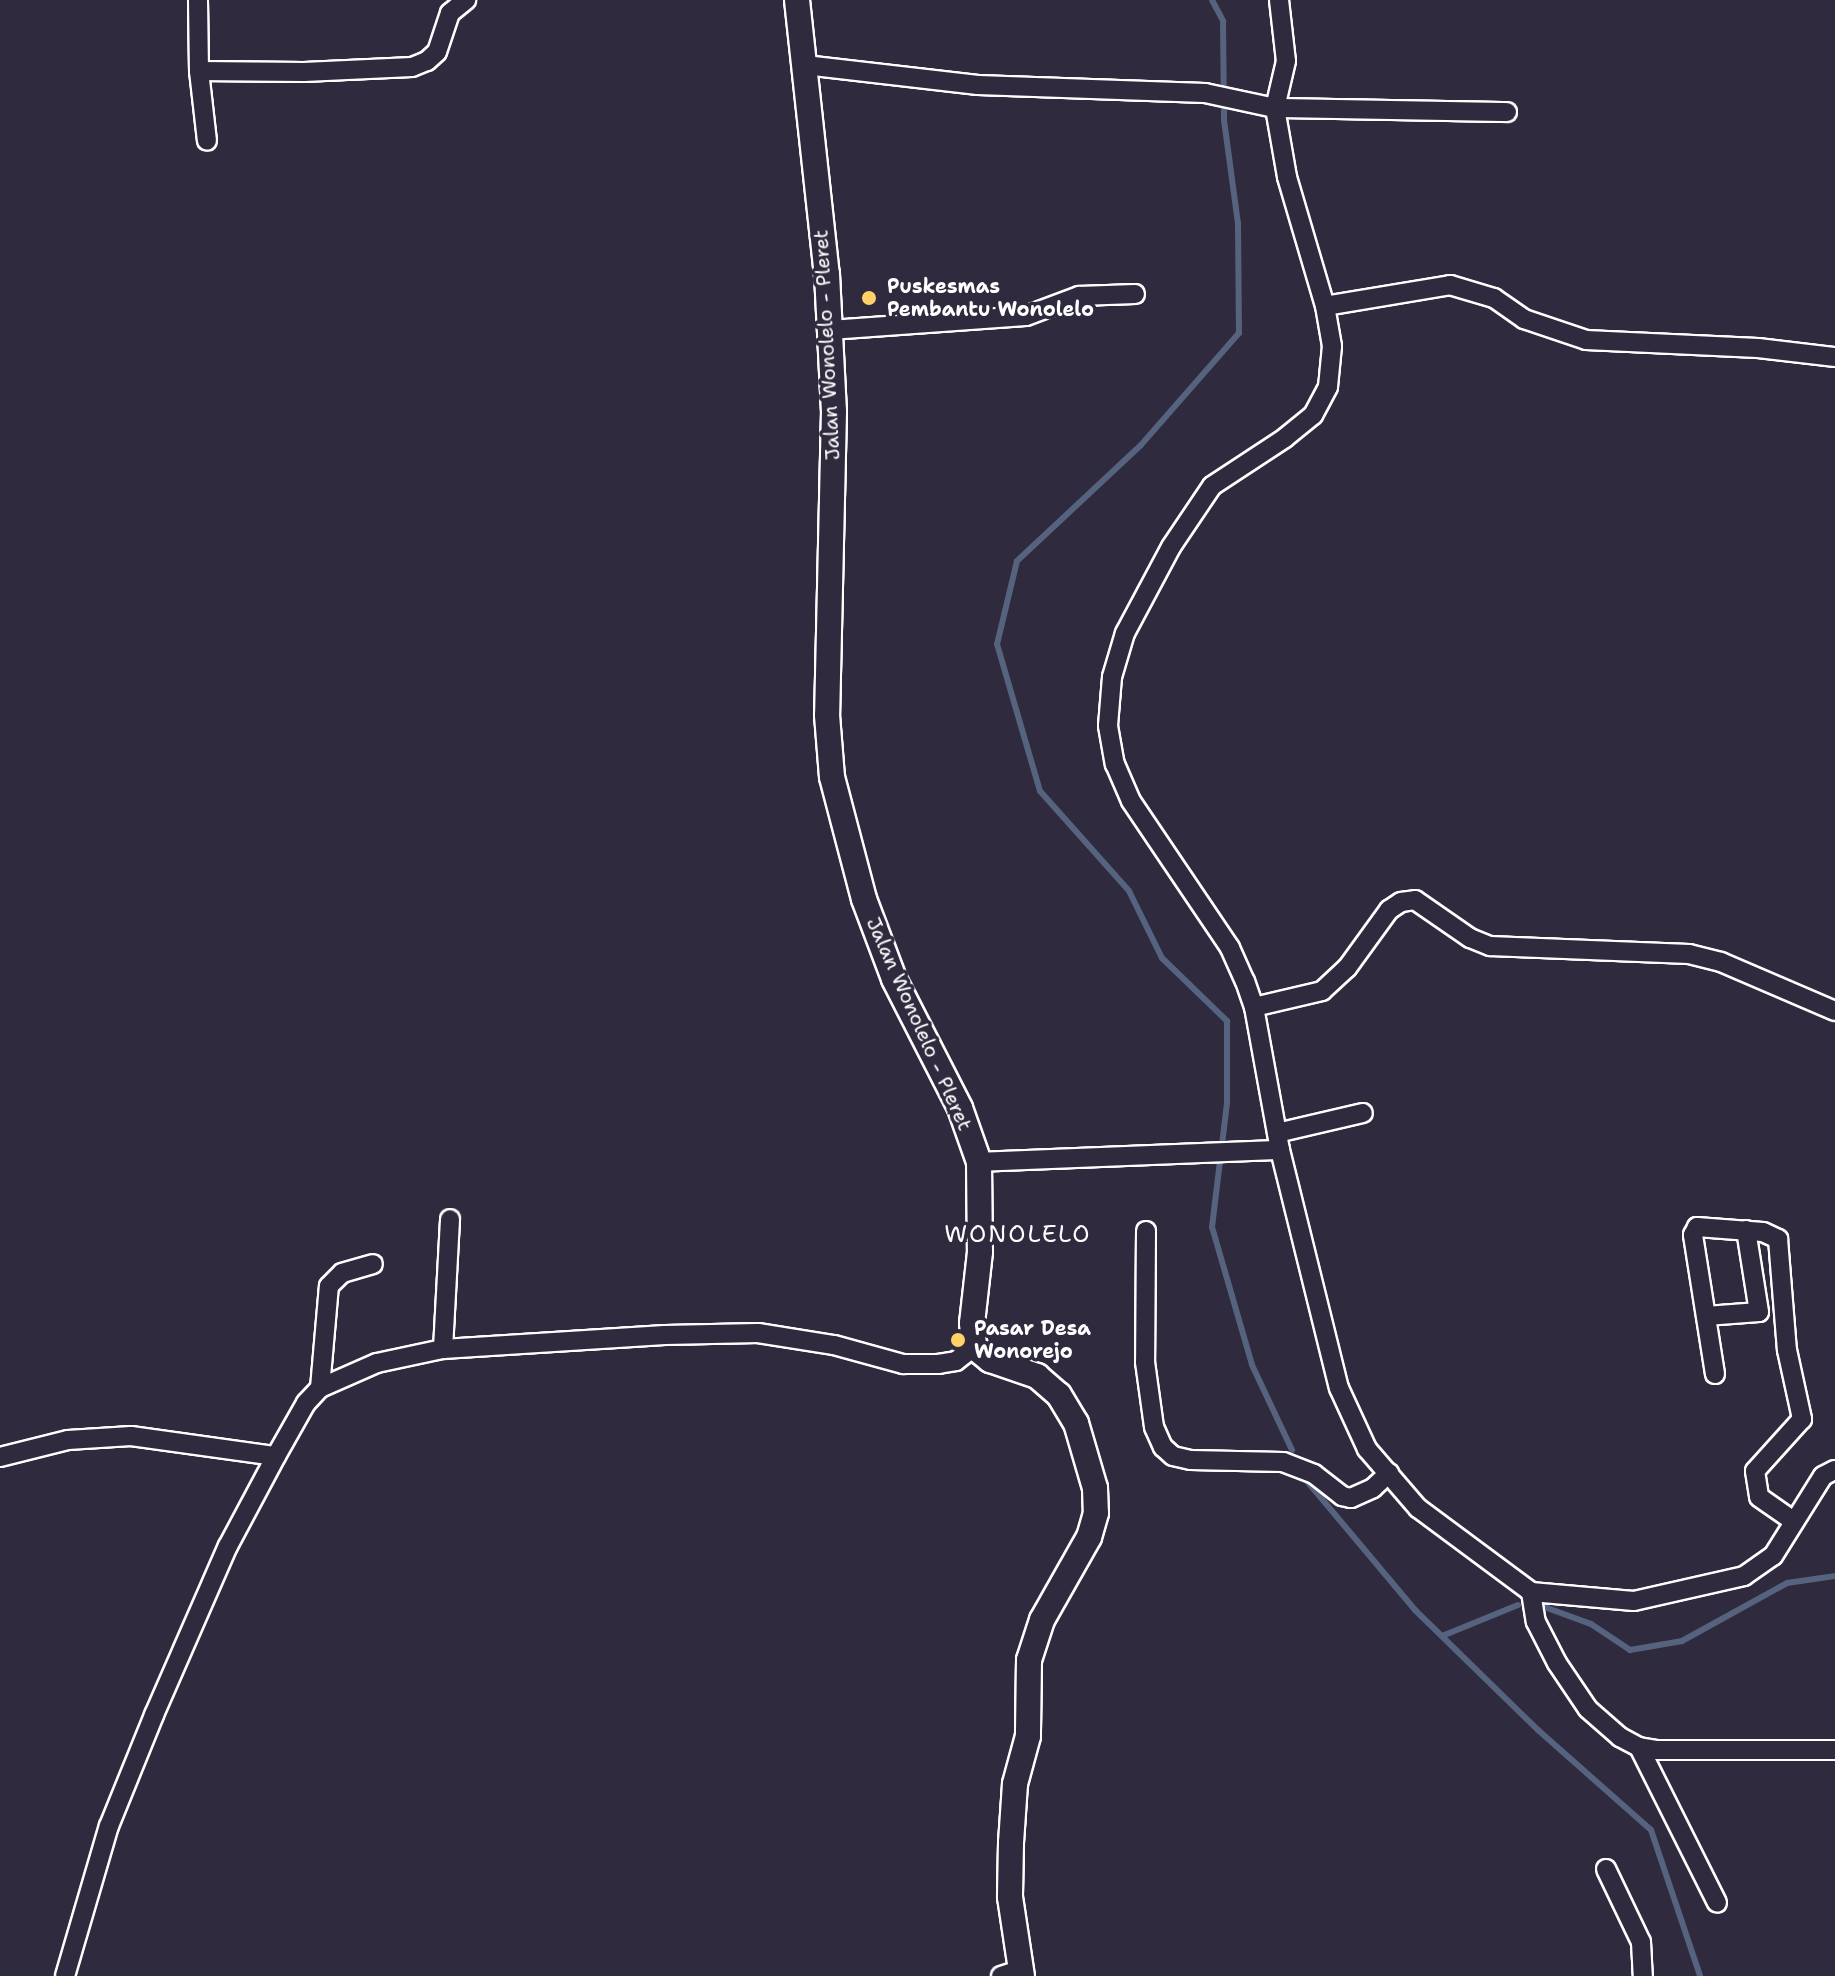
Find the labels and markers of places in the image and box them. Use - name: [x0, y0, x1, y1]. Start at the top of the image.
- place label: Puskesmas Pembantu Wonolelo: [887, 274, 1094, 321]
- marker: Puskesmas Pembantu Wonolelo: [858, 287, 880, 309]
- place label: Pasar Desa Wonorejo: [974, 1316, 1091, 1363]
- marker: Pasar Desa Wonorejo: [949, 1331, 967, 1349]

